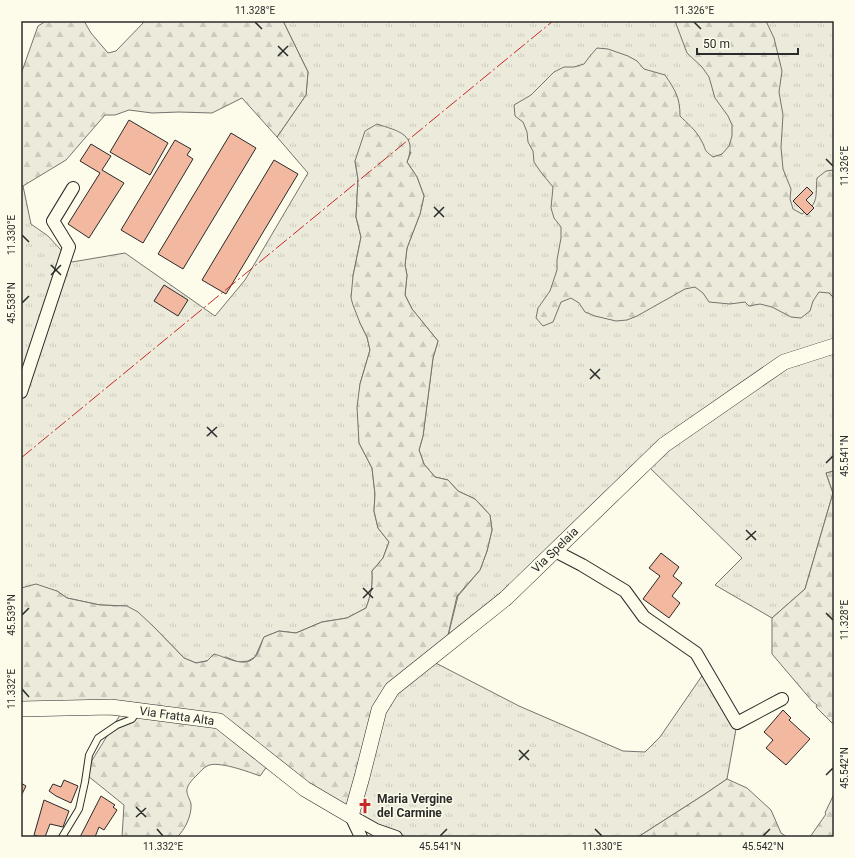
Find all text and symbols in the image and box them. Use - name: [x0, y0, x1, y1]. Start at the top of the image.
- text: 11.328°E: [235, 5, 275, 16]
- text: 11.326°E: [674, 5, 714, 16]
- scale bar: [697, 30, 798, 56]
- text: 50 m: [703, 37, 730, 51]
- text: 11.326°E: [839, 146, 850, 186]
- text: 11.330°E: [6, 215, 17, 255]
- text: 45.538°N: [6, 282, 17, 324]
- text: 45.541°N: [839, 435, 850, 477]
- street label: Via Spelaia: [529, 524, 581, 576]
- text: 45.539°N: [6, 594, 17, 636]
- text: 11.328°E: [839, 600, 850, 640]
- text: 11.332°E: [6, 669, 17, 709]
- street label: Via Fratta Alta: [139, 704, 215, 728]
- text: 45.542°N: [839, 747, 850, 789]
- place label: Maria Vergine del Carmine: [377, 792, 453, 820]
- church icon: Maria Vergine del Carmine: [356, 797, 374, 815]
- text: 11.332°E: [143, 841, 183, 852]
- text: 45.541°N: [419, 841, 461, 852]
- text: 11.330°E: [582, 841, 622, 852]
- text: 45.542°N: [742, 841, 784, 852]

